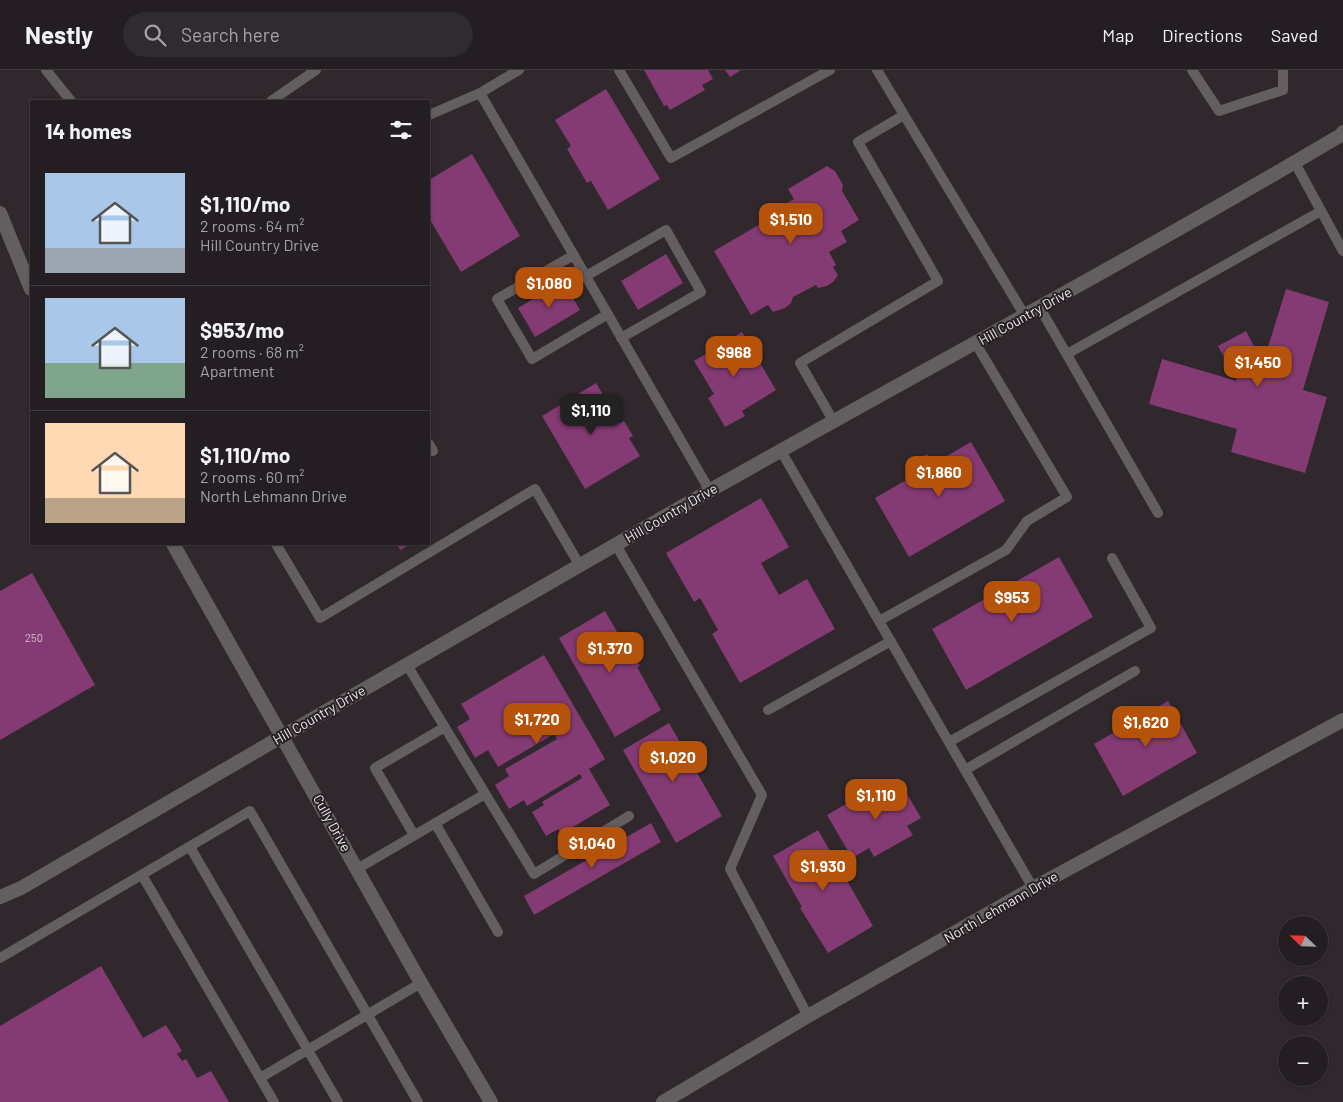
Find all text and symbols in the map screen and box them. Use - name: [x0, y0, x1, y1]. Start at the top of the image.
- search box: [123, 12, 473, 57]
- text: Nestly: [25, 20, 93, 49]
- icon: search: [141, 21, 169, 49]
- text: Search here: [181, 23, 280, 46]
- text: Map: [1102, 24, 1134, 46]
- text: Directions: [1162, 24, 1243, 46]
- text: Saved: [1271, 24, 1318, 46]
- icon: filters: [387, 116, 415, 144]
- text: 14 homes: [45, 118, 132, 143]
- text: $1,110/mo: [200, 191, 291, 216]
- icon: home: [85, 193, 145, 253]
- pin: $1,510: [750, 202, 832, 245]
- text: $1,510: [770, 209, 812, 228]
- text: 2 rooms · 64 m²: [200, 216, 304, 235]
- text: Hill Country Drive: [200, 235, 319, 254]
- pin: $1,080: [508, 266, 590, 309]
- text: $1,080: [526, 273, 572, 292]
- street label: Hill Country Drive: [975, 283, 1074, 348]
- text: $953/mo: [200, 317, 284, 342]
- icon: home: [85, 318, 145, 378]
- pin: $968: [704, 336, 764, 378]
- text: 2 rooms · 68 m²: [200, 342, 304, 361]
- text: $968: [717, 342, 751, 361]
- pin: $1,450: [1217, 346, 1299, 388]
- text: $1,450: [1235, 352, 1281, 371]
- text: Apartment: [200, 361, 275, 380]
- pin: $1,110: [550, 394, 632, 436]
- text: $1,110: [571, 400, 611, 419]
- text: $1,110/mo: [200, 442, 291, 467]
- icon: home: [85, 443, 145, 503]
- pin: $1,860: [898, 456, 980, 498]
- text: $1,860: [916, 462, 962, 481]
- text: 2 rooms · 60 m²: [200, 467, 305, 486]
- street label: Hill Country Drive: [621, 479, 720, 546]
- text: North Lehmann Drive: [200, 486, 347, 505]
- pin: $953: [982, 580, 1042, 623]
- text: $953: [995, 587, 1029, 606]
- house number: 250: [25, 631, 43, 644]
- pin: $1,370: [569, 632, 651, 674]
- text: $1,370: [588, 638, 632, 657]
- street label: Hill Country Drive: [269, 681, 368, 748]
- pin: $1,720: [496, 702, 578, 745]
- pin: $1,620: [1105, 706, 1187, 748]
- text: $1,720: [514, 709, 560, 728]
- text: $1,620: [1123, 712, 1169, 731]
- pin: $1,020: [632, 740, 714, 783]
- text: $1,020: [650, 747, 696, 766]
- pin: $1,110: [835, 778, 917, 821]
- text: $1,110: [856, 785, 896, 804]
- street label: Cully Drive: [310, 791, 355, 854]
- pin: $1,040: [551, 826, 633, 869]
- text: $1,040: [569, 833, 615, 852]
- pin: $1,930: [782, 850, 864, 892]
- text: $1,930: [800, 856, 846, 875]
- street label: North Lehmann Drive: [941, 867, 1061, 946]
- north arrow: [1278, 916, 1328, 966]
- map controls: [1278, 916, 1328, 1086]
- button: +: [1278, 976, 1328, 1026]
- button: −: [1278, 1036, 1328, 1086]

